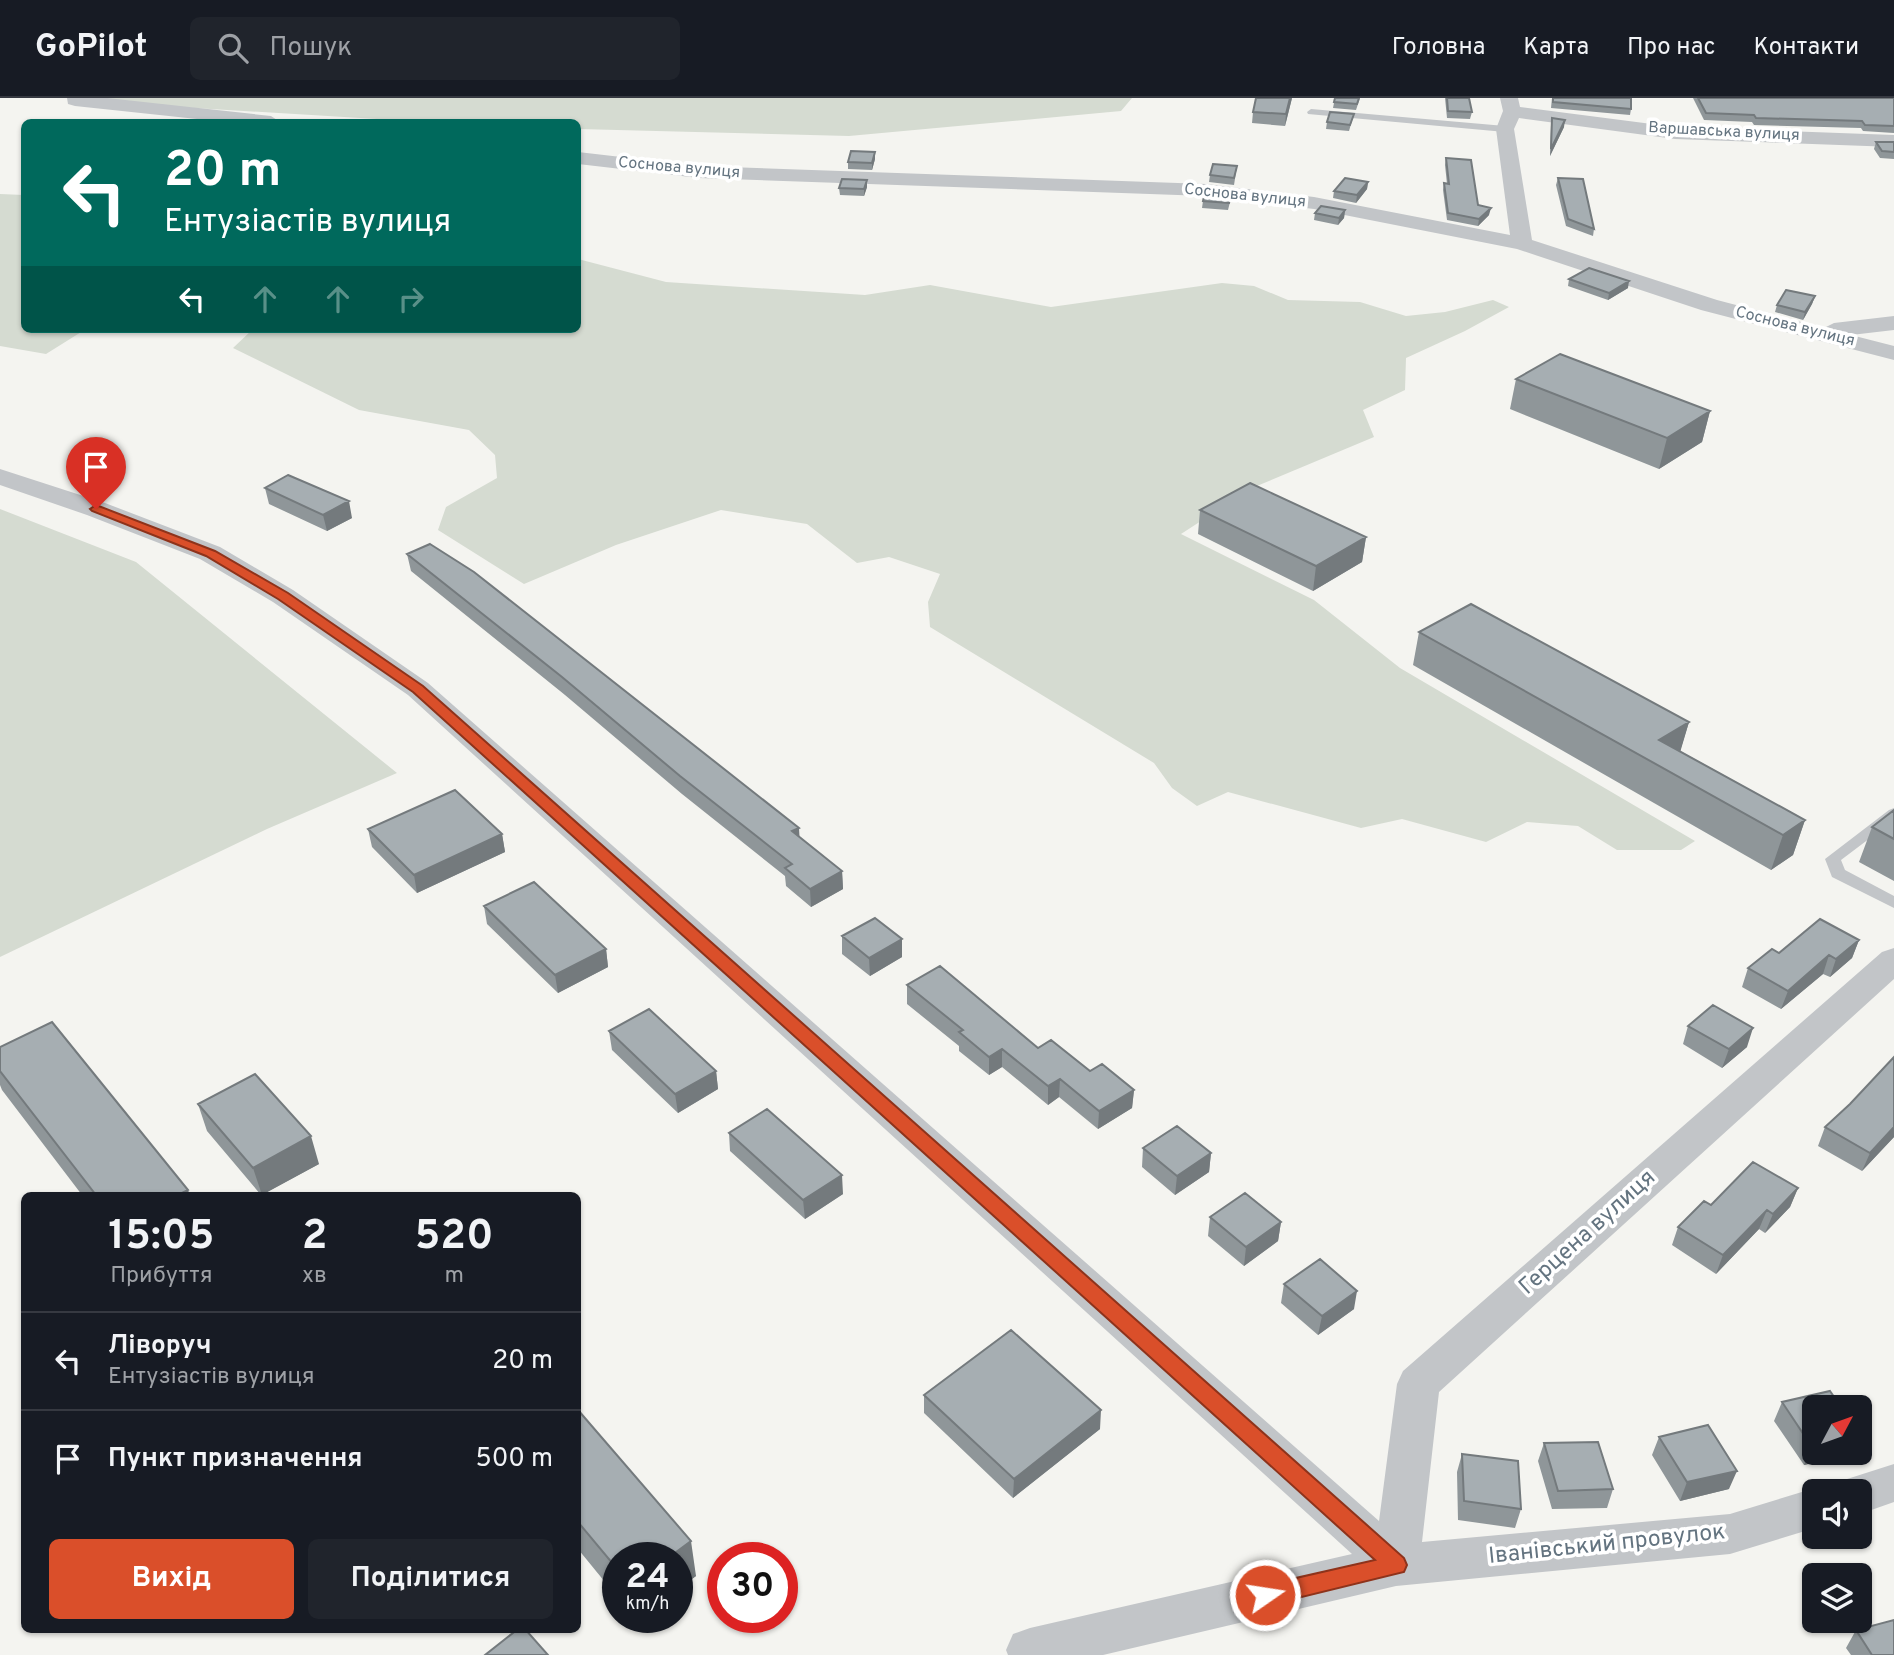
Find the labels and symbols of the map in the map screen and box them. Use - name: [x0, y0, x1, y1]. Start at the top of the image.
- street label: Варшавська вулиця: [1648, 118, 1800, 146]
- street label: Соснова вулиця: [617, 153, 741, 183]
- street label: Соснова вулиця: [1183, 180, 1307, 212]
- street label: Соснова вулиця: [1733, 302, 1857, 352]
- pin: [66, 437, 126, 509]
- street label: Герцена вулиця: [1514, 1164, 1662, 1302]
- north arrow: [1802, 1395, 1872, 1465]
- street label: Іванівський провулок: [1487, 1518, 1727, 1572]
- speed limit sign: 30: [707, 1542, 798, 1633]
- position arrow: [1228, 1558, 1302, 1632]

